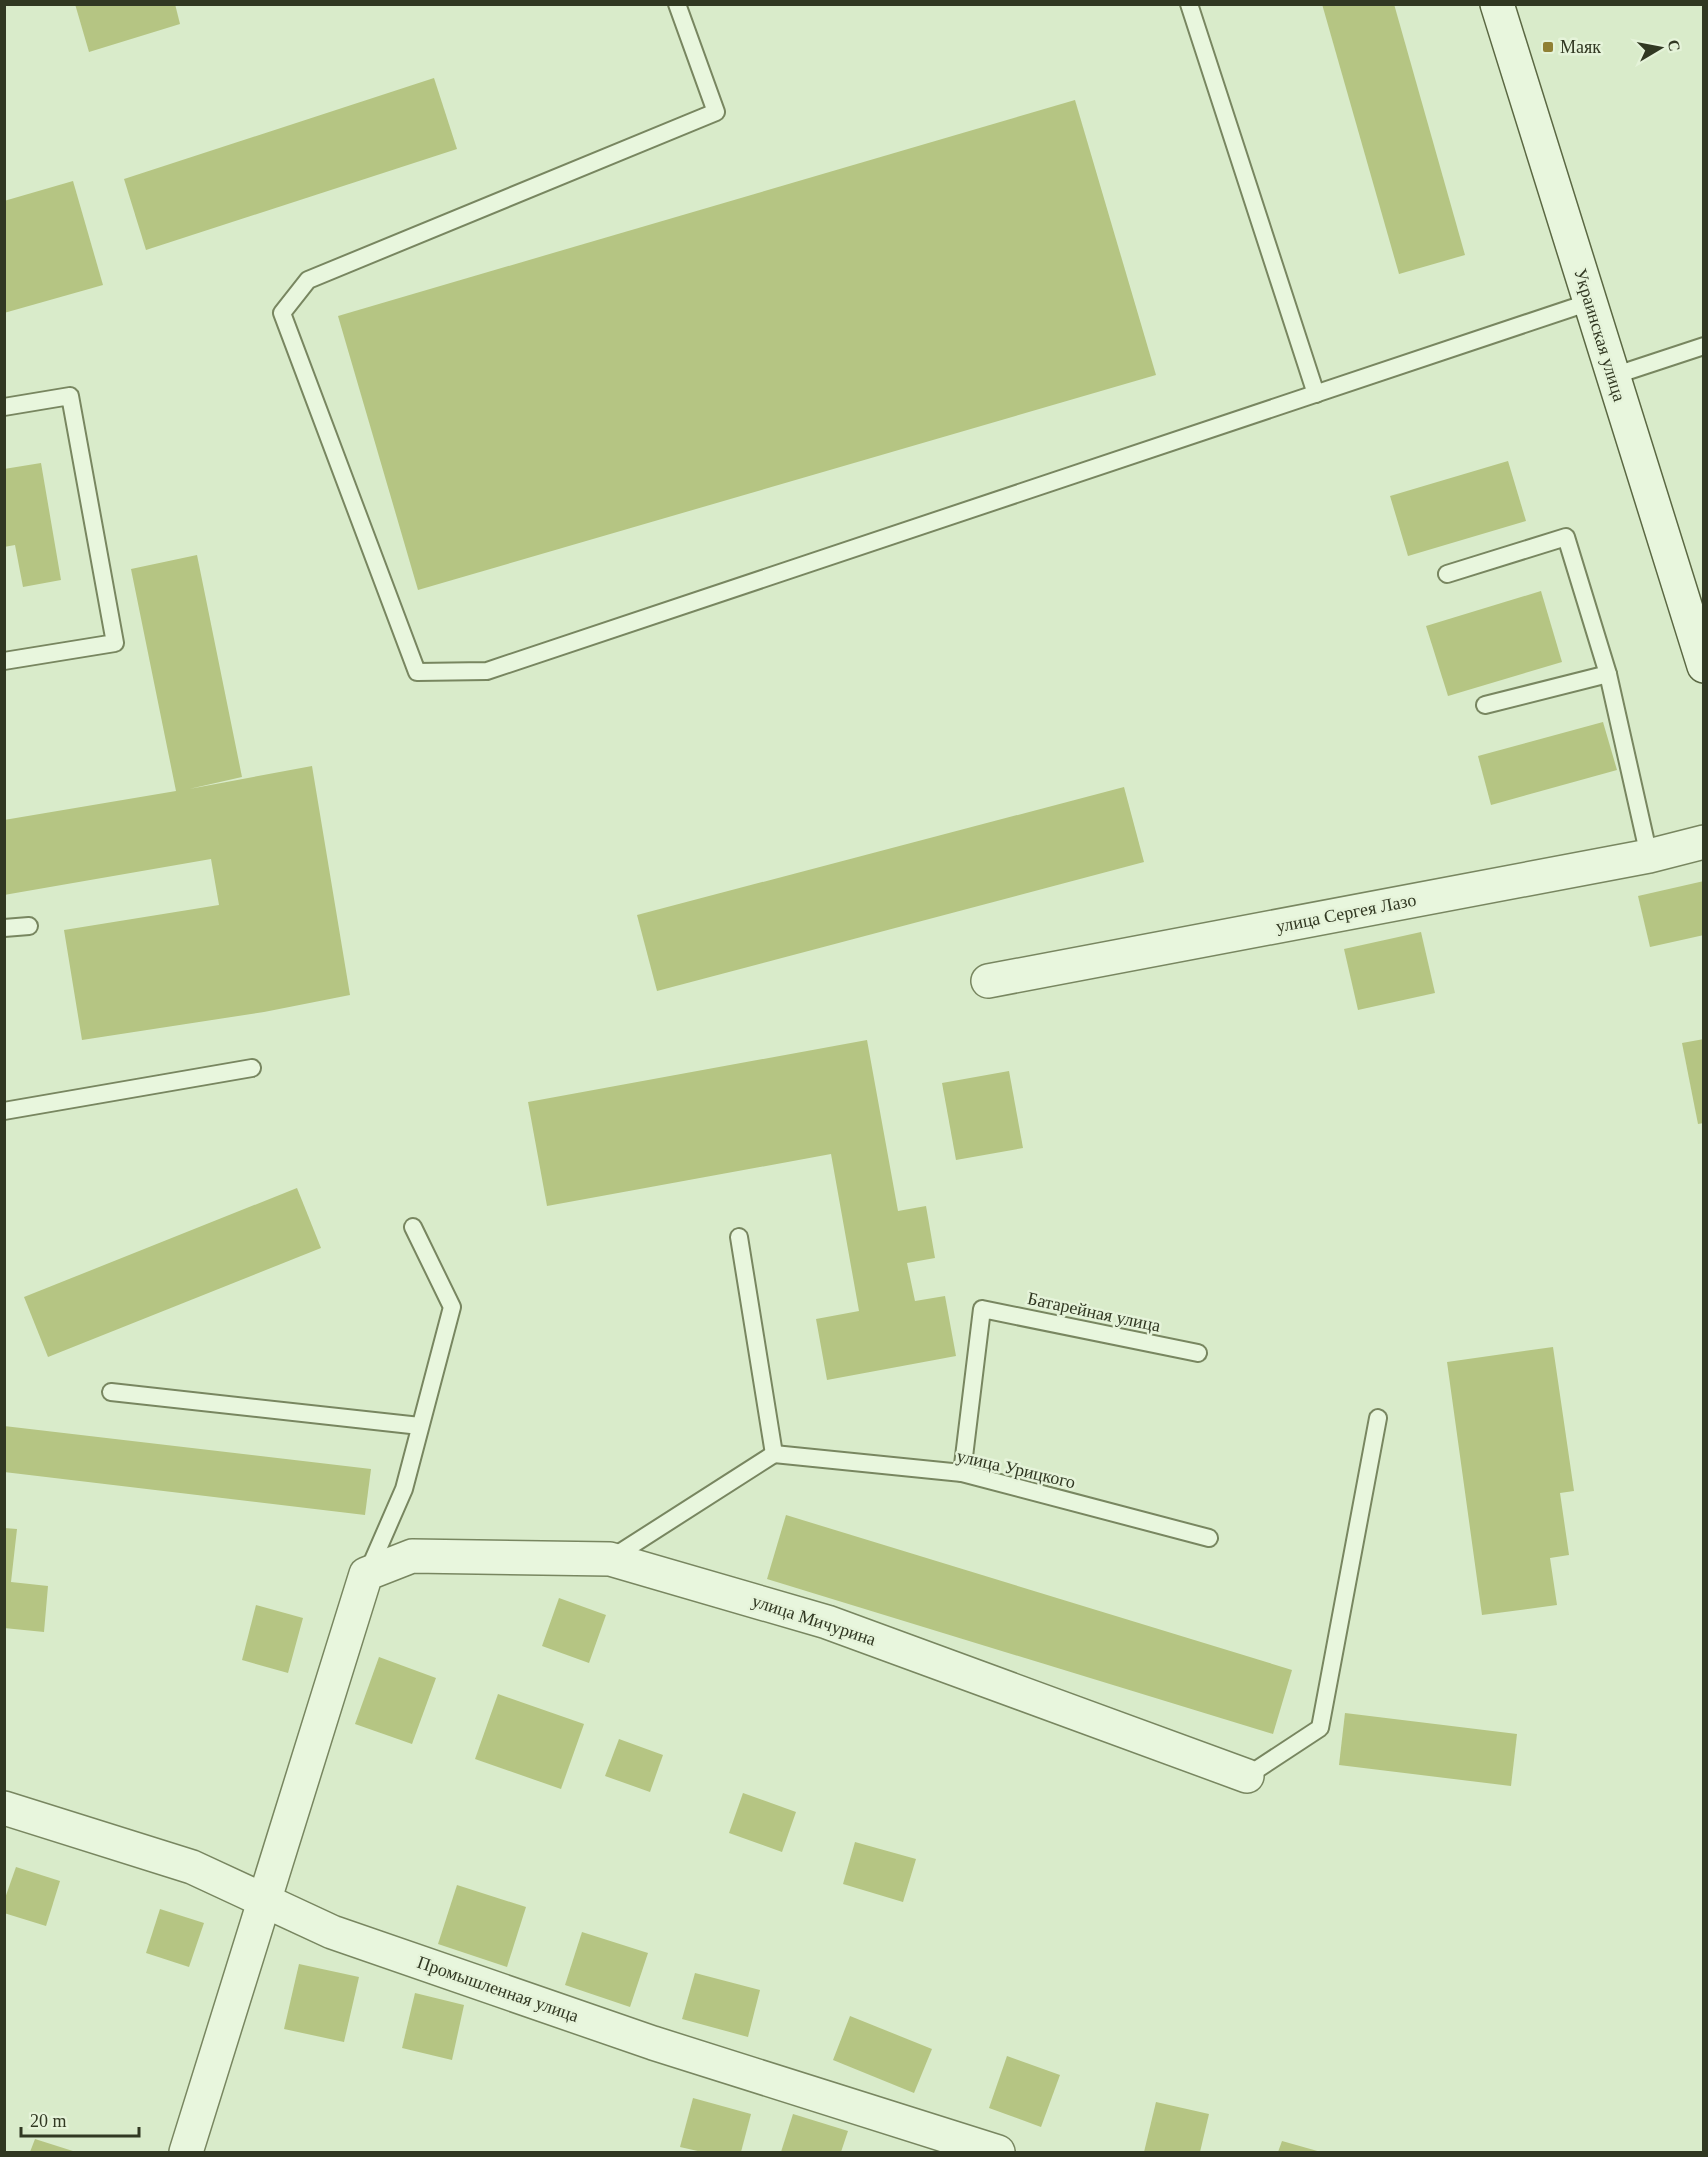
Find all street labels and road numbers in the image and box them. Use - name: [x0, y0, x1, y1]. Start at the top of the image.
- street label: Украинская улица: [1570, 266, 1630, 404]
- street label: улица Сергея Лазо: [1274, 890, 1418, 936]
- street label: Батарейная улица: [1026, 1288, 1162, 1336]
- street label: улица Урицкого: [955, 1446, 1077, 1492]
- street label: улица Мичурина: [750, 1591, 878, 1649]
- street label: Промышленная улица: [415, 1952, 581, 2026]

